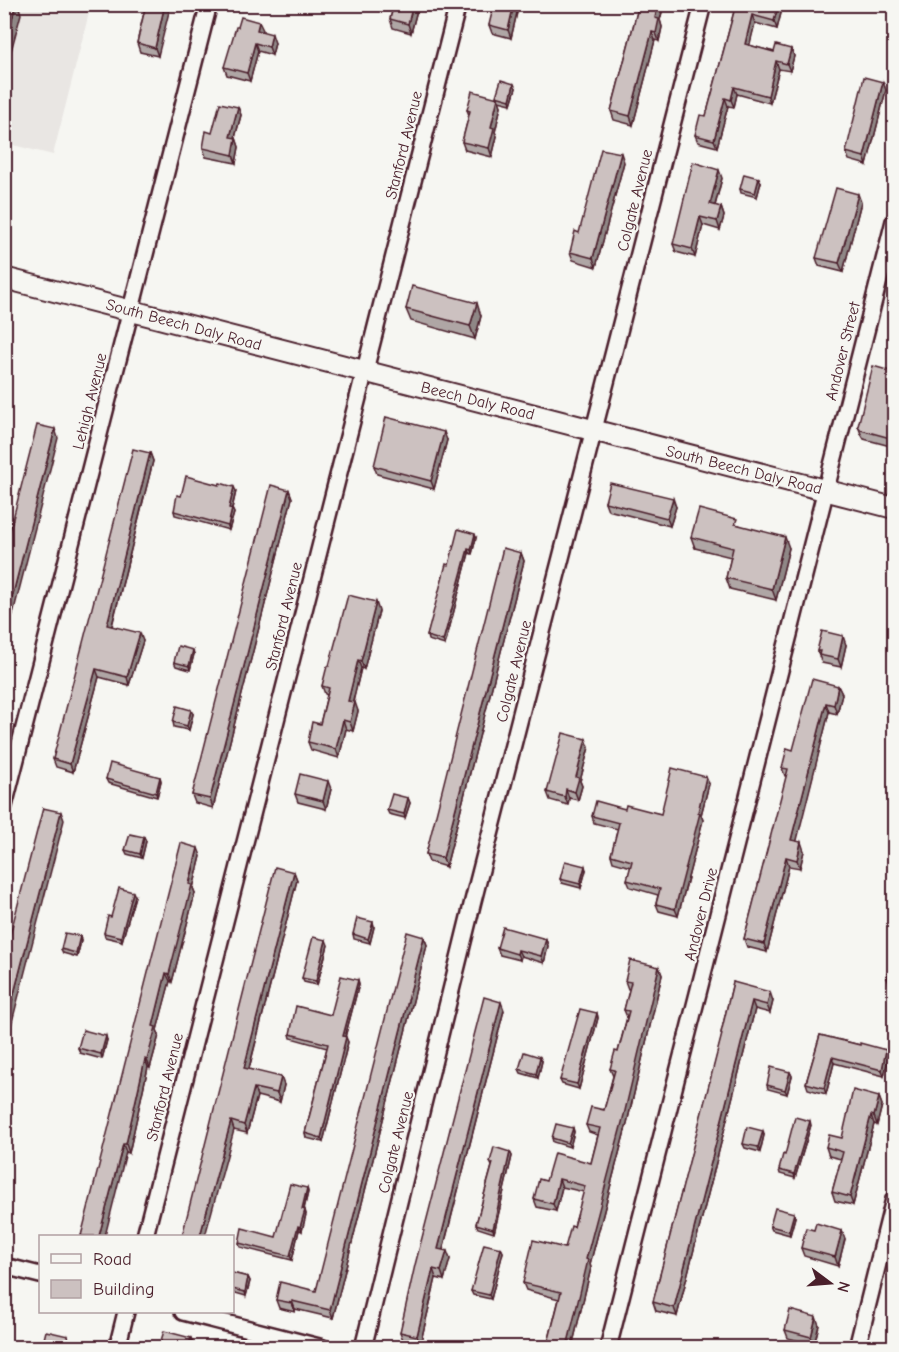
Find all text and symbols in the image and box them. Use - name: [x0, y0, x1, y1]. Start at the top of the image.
- street label: Stanford Avenue: [382, 89, 426, 201]
- street label: Colgate Avenue: [614, 147, 656, 253]
- street label: South Beech Daly Road: [104, 296, 264, 354]
- street label: Andover Street: [822, 300, 864, 402]
- street label: Lehigh Avenue: [69, 351, 111, 451]
- street label: Beech Daly Road: [419, 378, 536, 424]
- street label: South Beech Daly Road: [664, 442, 824, 498]
- street label: Stanford Avenue: [262, 560, 306, 672]
- street label: Colgate Avenue: [493, 618, 535, 724]
- street label: Andover Drive: [681, 866, 721, 963]
- street label: Stanford Avenue: [143, 1031, 187, 1143]
- street label: Colgate Avenue: [375, 1089, 417, 1195]
- legend: [39, 1235, 234, 1313]
- text: Road: [93, 1249, 132, 1270]
- north arrow: [800, 1253, 860, 1313]
- text: Building: [93, 1279, 155, 1300]
- text: N: [833, 1279, 854, 1294]

